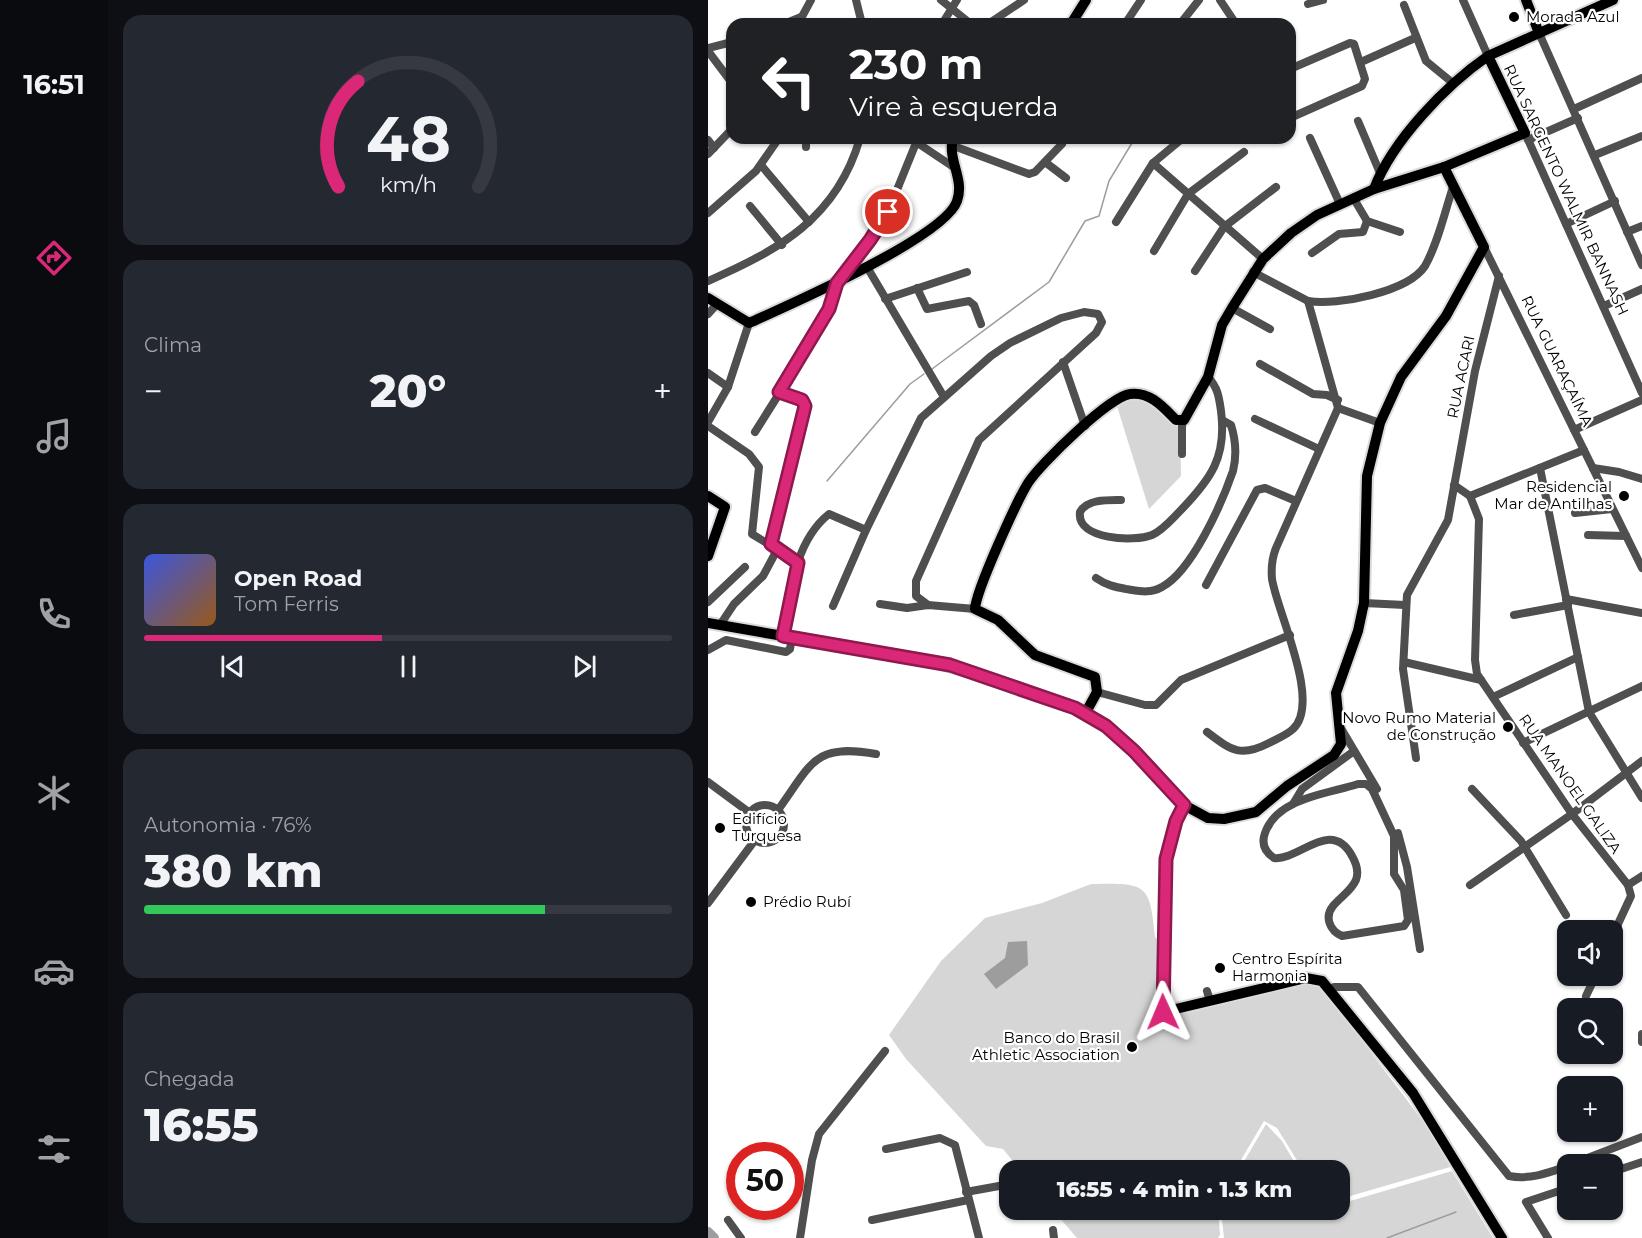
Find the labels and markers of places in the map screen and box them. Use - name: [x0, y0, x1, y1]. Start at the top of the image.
- place label: Morada Azul: [1526, 7, 1619, 26]
- marker: Morada Azul: [1507, 10, 1521, 24]
- pin: [862, 186, 913, 237]
- place label: Residencial Mar de Antilhas: [1494, 477, 1612, 513]
- marker: Residencial Mar de Antilhas: [1617, 489, 1631, 503]
- place label: Novo Rumo Material de Construção: [1342, 708, 1496, 744]
- marker: Novo Rumo Material de Construção: [1501, 720, 1515, 734]
- place label: Edifício Turquesa: [732, 809, 802, 845]
- marker: Edifício Turquesa: [713, 821, 727, 835]
- place label: Prédio Rubí: [763, 892, 852, 911]
- marker: Prédio Rubí: [744, 895, 758, 909]
- place label: Centro Espírita Harmonia: [1232, 949, 1343, 985]
- marker: Centro Espírita Harmonia: [1213, 961, 1227, 975]
- place label: Banco do Brasil Athletic Association: [972, 1028, 1120, 1064]
- marker: Banco do Brasil Athletic Association: [1125, 1040, 1139, 1054]

